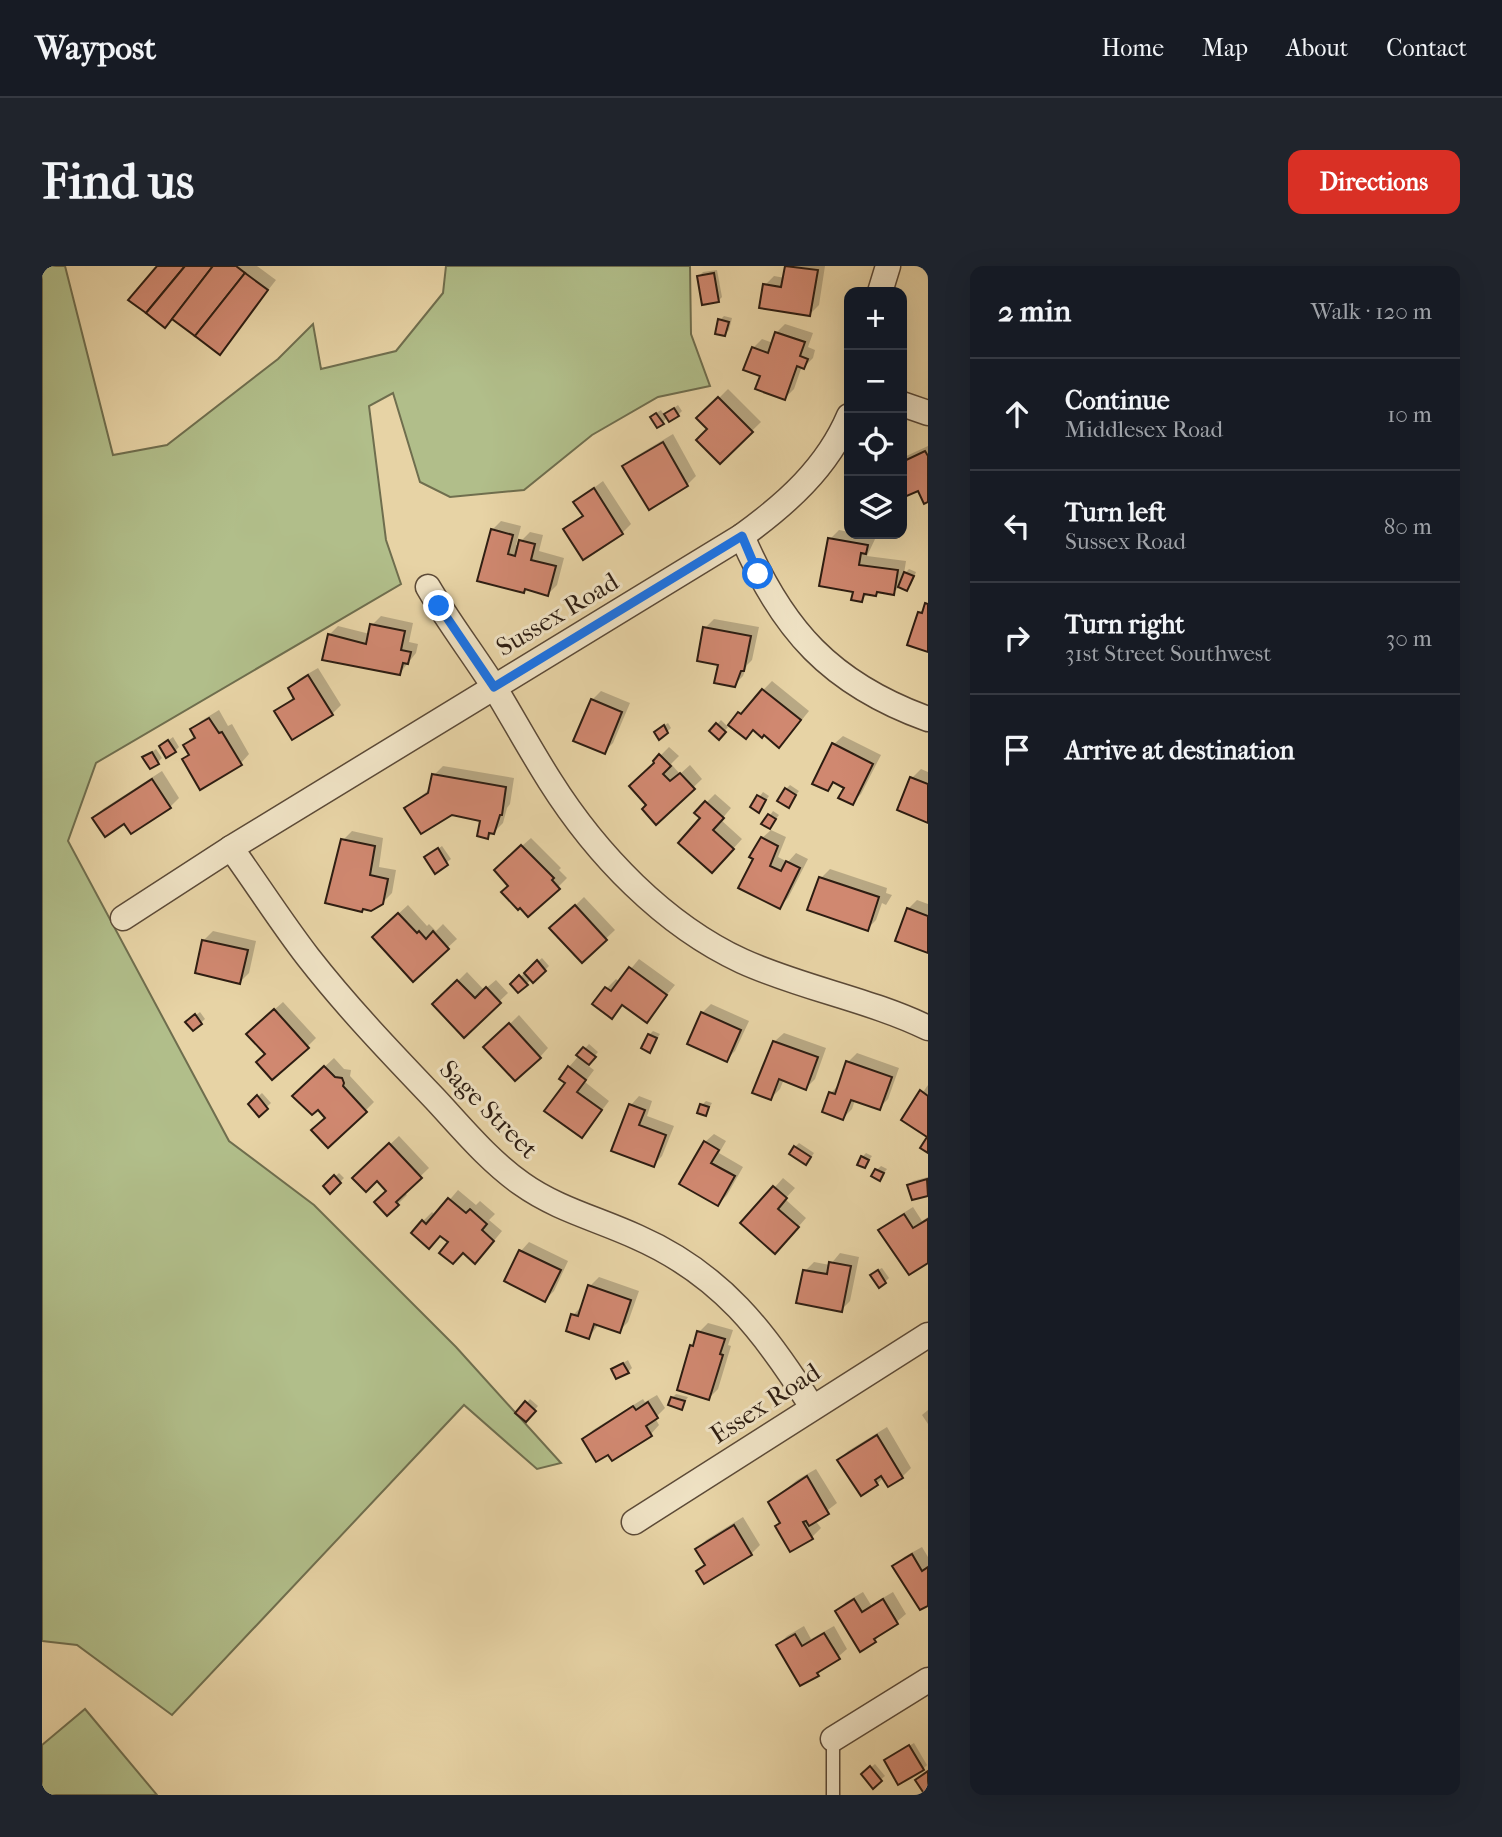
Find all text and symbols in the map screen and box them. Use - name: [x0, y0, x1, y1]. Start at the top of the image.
- text: Waypost: [35, 29, 156, 68]
- text: Home: [1102, 34, 1164, 62]
- text: Map: [1202, 34, 1248, 62]
- text: About: [1286, 34, 1348, 62]
- text: Contact: [1386, 34, 1467, 62]
- button: Directions: [1288, 150, 1460, 214]
- text: Find us: [42, 153, 194, 211]
- map controls: [844, 287, 907, 539]
- button: +: [844, 287, 907, 350]
- text: 2 min: [998, 294, 1071, 329]
- text: Walk · 120 m: [1311, 298, 1432, 325]
- button: −: [844, 350, 907, 413]
- text: Continue: [1065, 385, 1170, 416]
- icon: ahead: [998, 395, 1036, 433]
- text: 10 m: [1387, 401, 1432, 428]
- button: locate: [844, 413, 907, 476]
- text: Middlesex Road: [1065, 416, 1223, 443]
- button: layers: [844, 476, 907, 539]
- text: Turn left: [1065, 497, 1166, 528]
- icon: left: [998, 507, 1036, 545]
- text: 80 m: [1384, 513, 1432, 540]
- text: Sussex Road: [1065, 528, 1186, 555]
- route start: [742, 558, 773, 589]
- street label: Sussex Road: [491, 565, 625, 663]
- route end: [423, 590, 454, 621]
- text: Turn right: [1065, 609, 1185, 640]
- icon: right: [998, 619, 1036, 657]
- text: 30 m: [1386, 625, 1432, 652]
- text: 31st Street Southwest: [1065, 640, 1272, 667]
- icon: arrive: [998, 731, 1036, 769]
- text: Arrive at destination: [1065, 735, 1295, 766]
- street label: Sage Street: [433, 1054, 545, 1166]
- street label: Essex Road: [705, 1356, 827, 1450]

